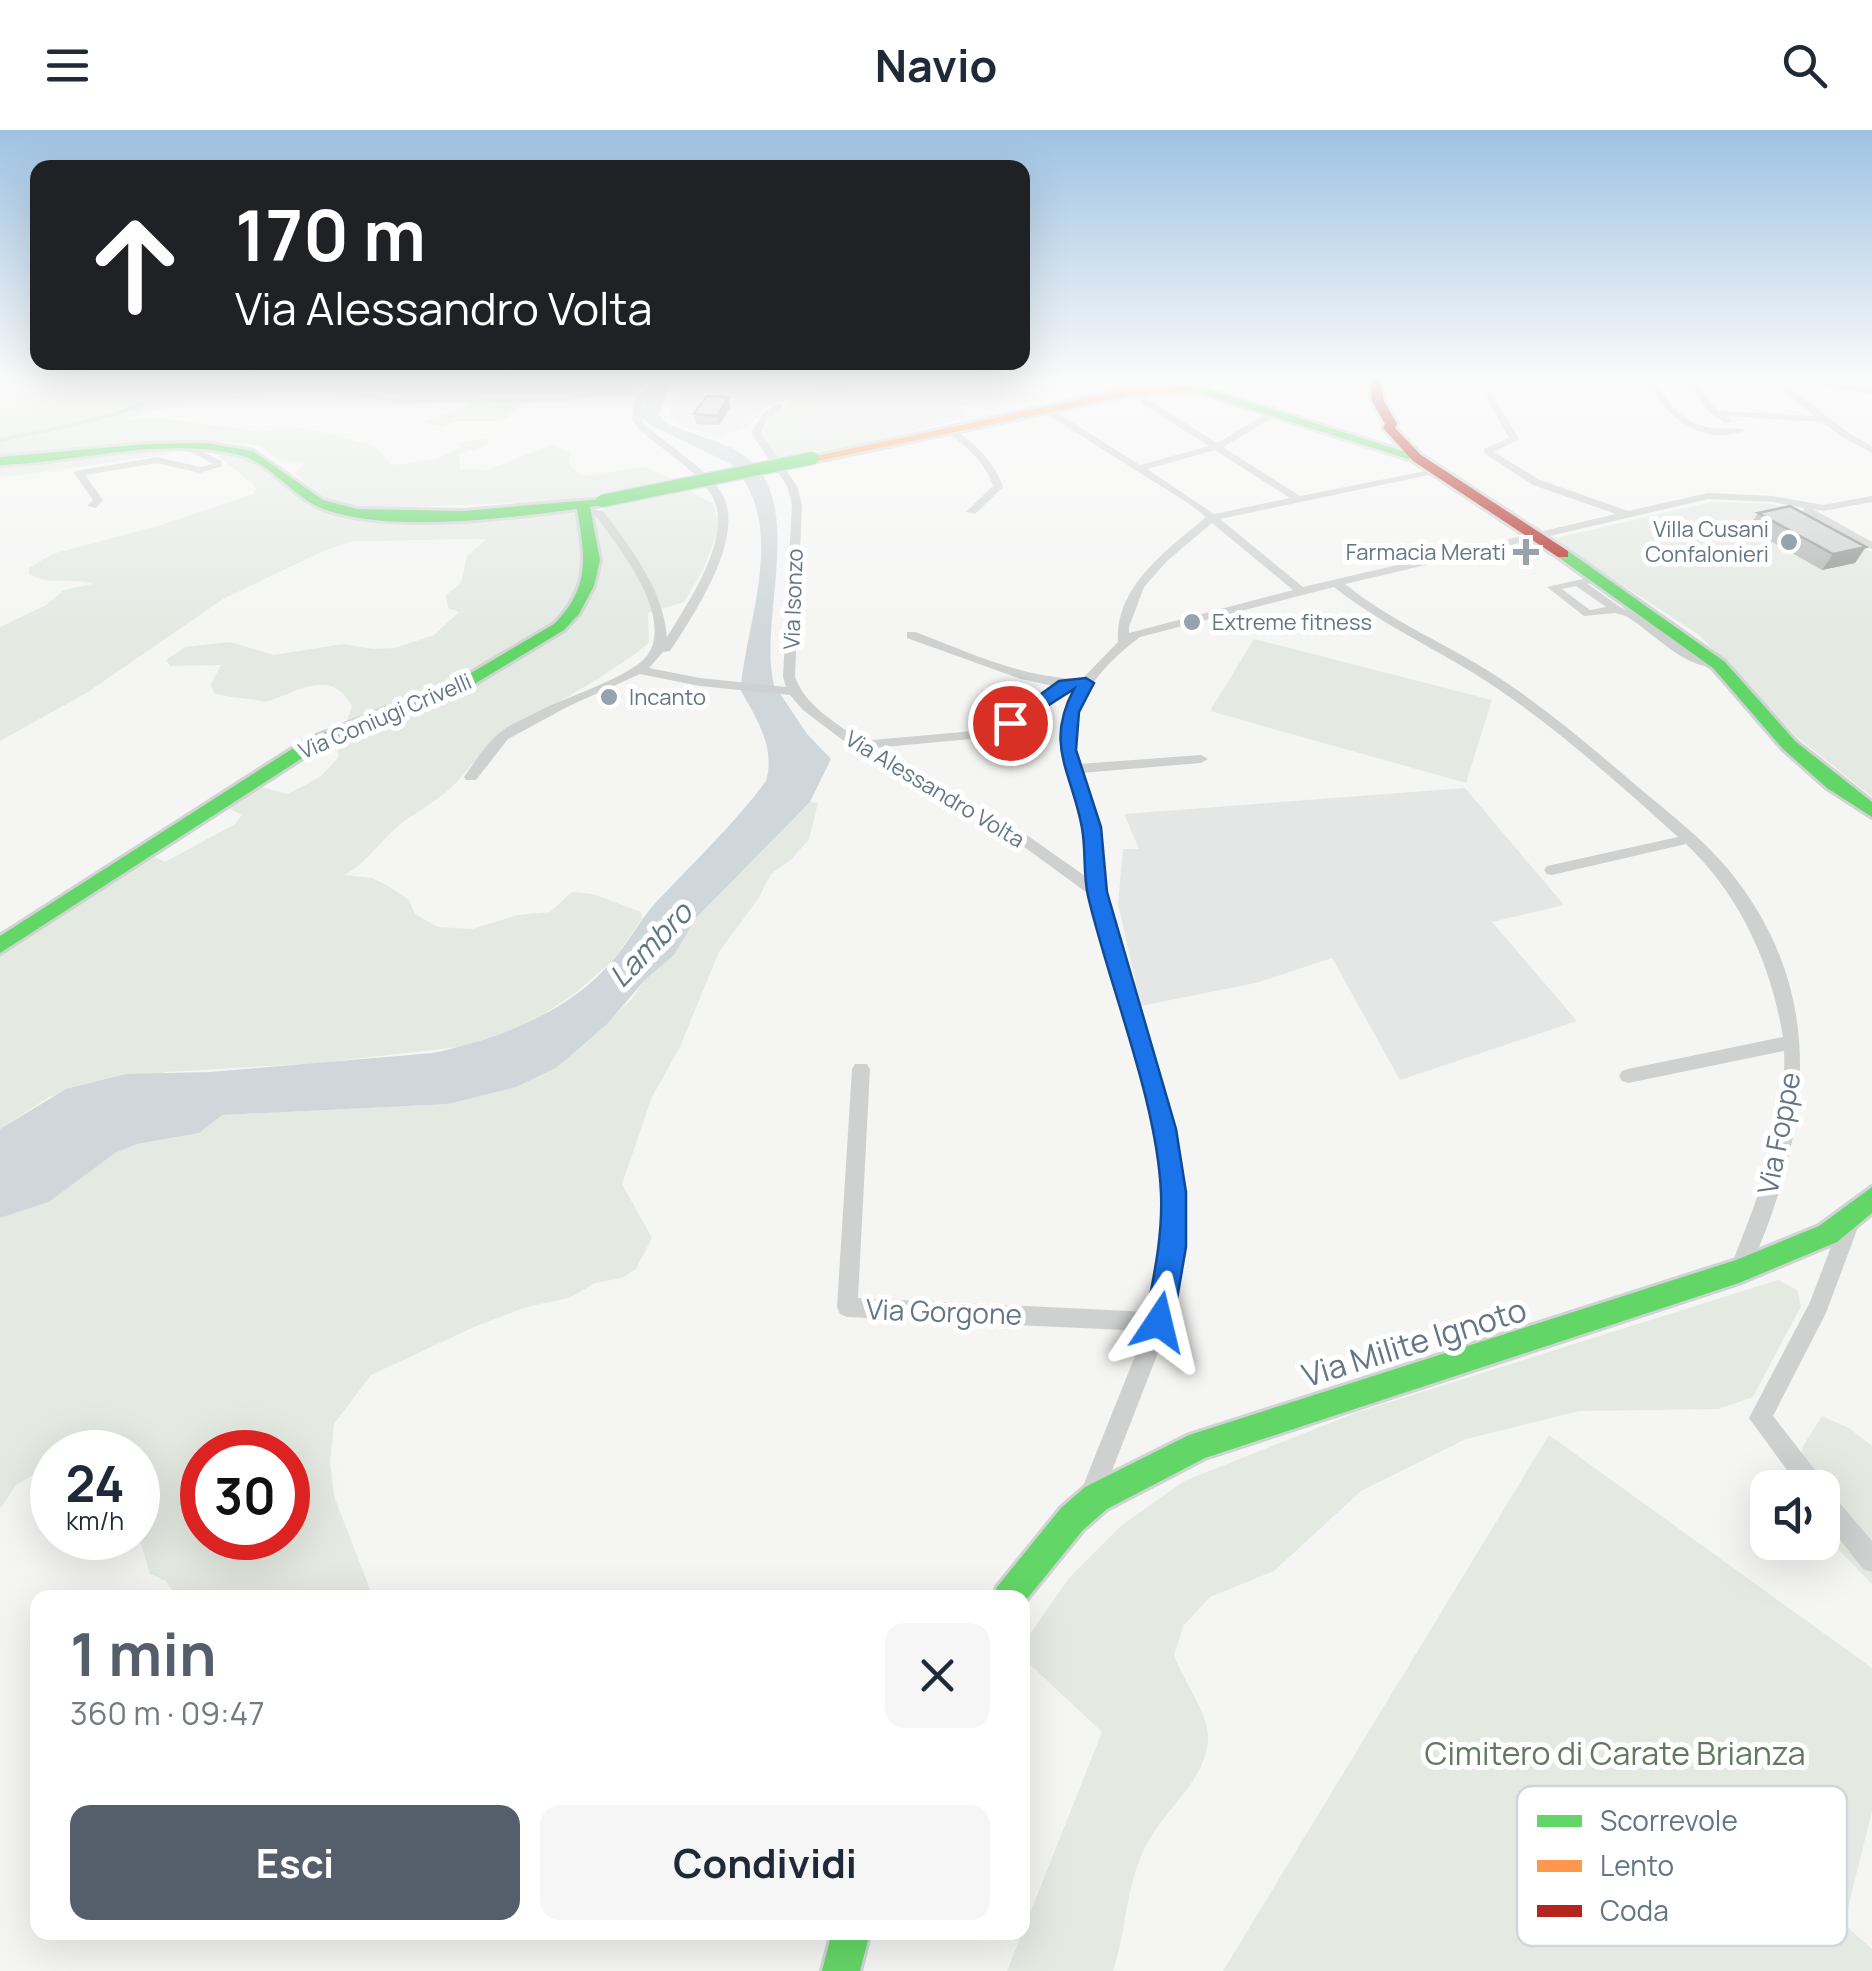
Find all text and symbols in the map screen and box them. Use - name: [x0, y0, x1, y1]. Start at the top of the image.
- text: Navio: [875, 34, 997, 96]
- icon: menu: [40, 38, 95, 93]
- icon: search: [1777, 38, 1832, 93]
- text: 170 m: [235, 186, 426, 282]
- icon: ahead: [70, 200, 200, 330]
- text: Via Alessandro Volta: [235, 277, 653, 339]
- place label: Villa Cusani Confalonieri: [1645, 514, 1769, 569]
- marker: Villa Cusani Confalonieri: [1778, 531, 1800, 553]
- place label: Farmacia Merati: [1346, 537, 1506, 567]
- marker: Farmacia Merati: [1515, 541, 1537, 563]
- street label: Via Isonzo: [776, 548, 810, 650]
- place label: Extreme fitness: [1212, 607, 1372, 637]
- marker: Extreme fitness: [1181, 611, 1203, 633]
- street label: Via Coniugi Crivelli: [294, 666, 476, 766]
- pin: [968, 681, 1053, 766]
- place label: Incanto: [629, 682, 706, 712]
- marker: Incanto: [598, 686, 620, 708]
- icon: arrive: [983, 696, 1038, 751]
- street label: Via Alessandro Volta: [840, 724, 1030, 854]
- water label: Lambro: [599, 891, 702, 995]
- street label: Via Foppe: [1748, 1069, 1808, 1197]
- position arrow: [1107, 1270, 1211, 1374]
- street label: Via Milite Ignoto: [1297, 1287, 1531, 1397]
- street label: Via Gorgone: [865, 1289, 1023, 1333]
- speed limit sign: 30: [180, 1430, 310, 1560]
- text: 24: [65, 1449, 125, 1517]
- map controls: [1750, 1470, 1840, 1560]
- button: sound: [1750, 1470, 1840, 1560]
- text: km/h: [66, 1503, 124, 1538]
- text: 1 min: [70, 1612, 217, 1694]
- button: close: [885, 1623, 990, 1728]
- text: 360 m · 09:47: [70, 1691, 265, 1735]
- park label: Cimitero di Carate Brianza: [1424, 1731, 1806, 1775]
- legend: [1517, 1786, 1847, 1946]
- text: Scorrevole: [1600, 1801, 1738, 1839]
- button: Esci: [70, 1805, 520, 1920]
- button: Condividi: [540, 1805, 990, 1920]
- text: Lento: [1600, 1846, 1674, 1884]
- text: Coda: [1600, 1891, 1669, 1929]

